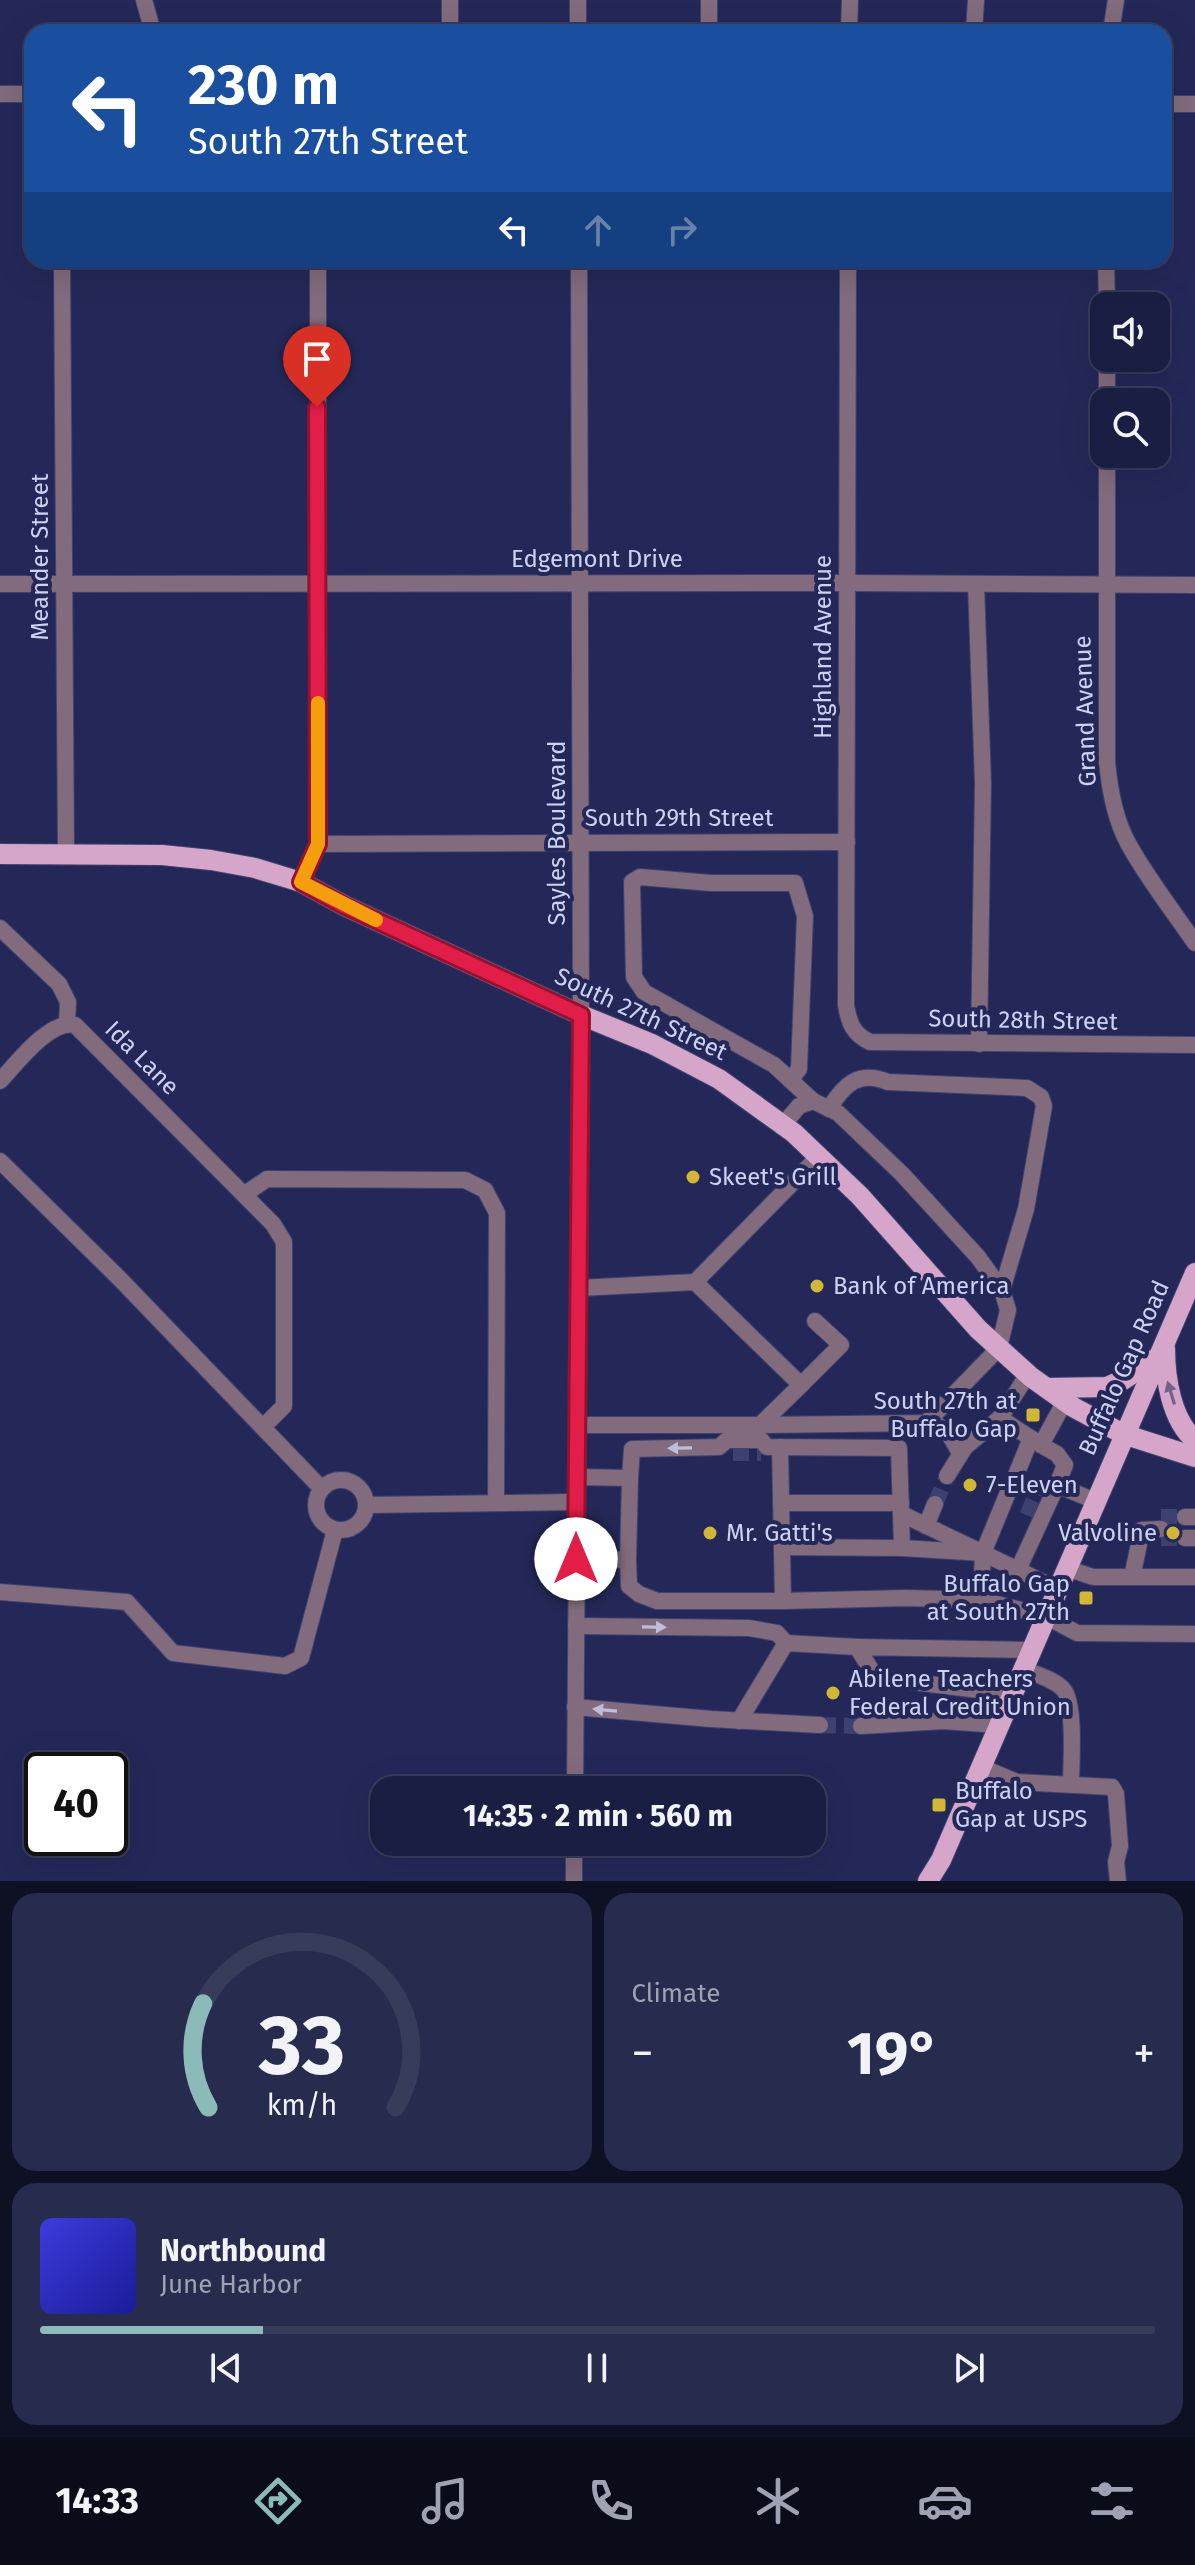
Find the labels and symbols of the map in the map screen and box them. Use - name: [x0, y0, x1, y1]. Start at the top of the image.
- pin: [283, 325, 351, 407]
- street label: Meander Street: [26, 473, 54, 640]
- street label: Edgemont Drive: [511, 545, 683, 573]
- street label: Highland Avenue: [809, 555, 837, 739]
- street label: Grand Avenue: [1068, 635, 1102, 787]
- street label: Sayles Boulevard: [543, 741, 571, 926]
- street label: South 29th Street: [585, 804, 774, 832]
- street label: South 27th Street: [550, 962, 732, 1066]
- street label: South 28th Street: [928, 1004, 1118, 1036]
- street label: Ida Lane: [99, 1015, 185, 1101]
- place label: Skeet's Grill: [709, 1163, 836, 1191]
- marker: Skeet's Grill: [684, 1168, 702, 1186]
- place label: Bank of America: [833, 1272, 1010, 1300]
- street label: Buffalo Gap Road: [1073, 1276, 1175, 1460]
- marker: Bank of America: [808, 1277, 826, 1295]
- one-way arrow: [1164, 1380, 1177, 1404]
- place label: South 27th at Buffalo Gap: [874, 1387, 1017, 1443]
- marker: South 27th at Buffalo Gap: [1024, 1406, 1042, 1424]
- one-way arrow: [667, 1442, 692, 1454]
- place label: 7-Eleven: [986, 1471, 1078, 1499]
- marker: 7-Eleven: [961, 1476, 979, 1494]
- position arrow: [534, 1517, 618, 1601]
- place label: Mr. Gatti's: [726, 1519, 833, 1547]
- place label: Valvoline: [1058, 1519, 1157, 1547]
- marker: Mr. Gatti's: [701, 1524, 719, 1542]
- marker: Valvoline: [1164, 1524, 1182, 1542]
- place label: Buffalo Gap at South 27th: [927, 1570, 1070, 1626]
- marker: Buffalo Gap at South 27th: [1077, 1589, 1095, 1607]
- one-way arrow: [642, 1621, 667, 1633]
- place label: Abilene Teachers Federal Credit Union: [849, 1665, 1071, 1721]
- marker: Abilene Teachers Federal Credit Union: [824, 1684, 842, 1702]
- one-way arrow: [592, 1703, 617, 1716]
- speed limit sign: 40: [24, 1752, 128, 1856]
- place label: Buffalo Gap at USPS: [955, 1777, 1087, 1833]
- marker: Buffalo Gap at USPS: [930, 1796, 948, 1814]

